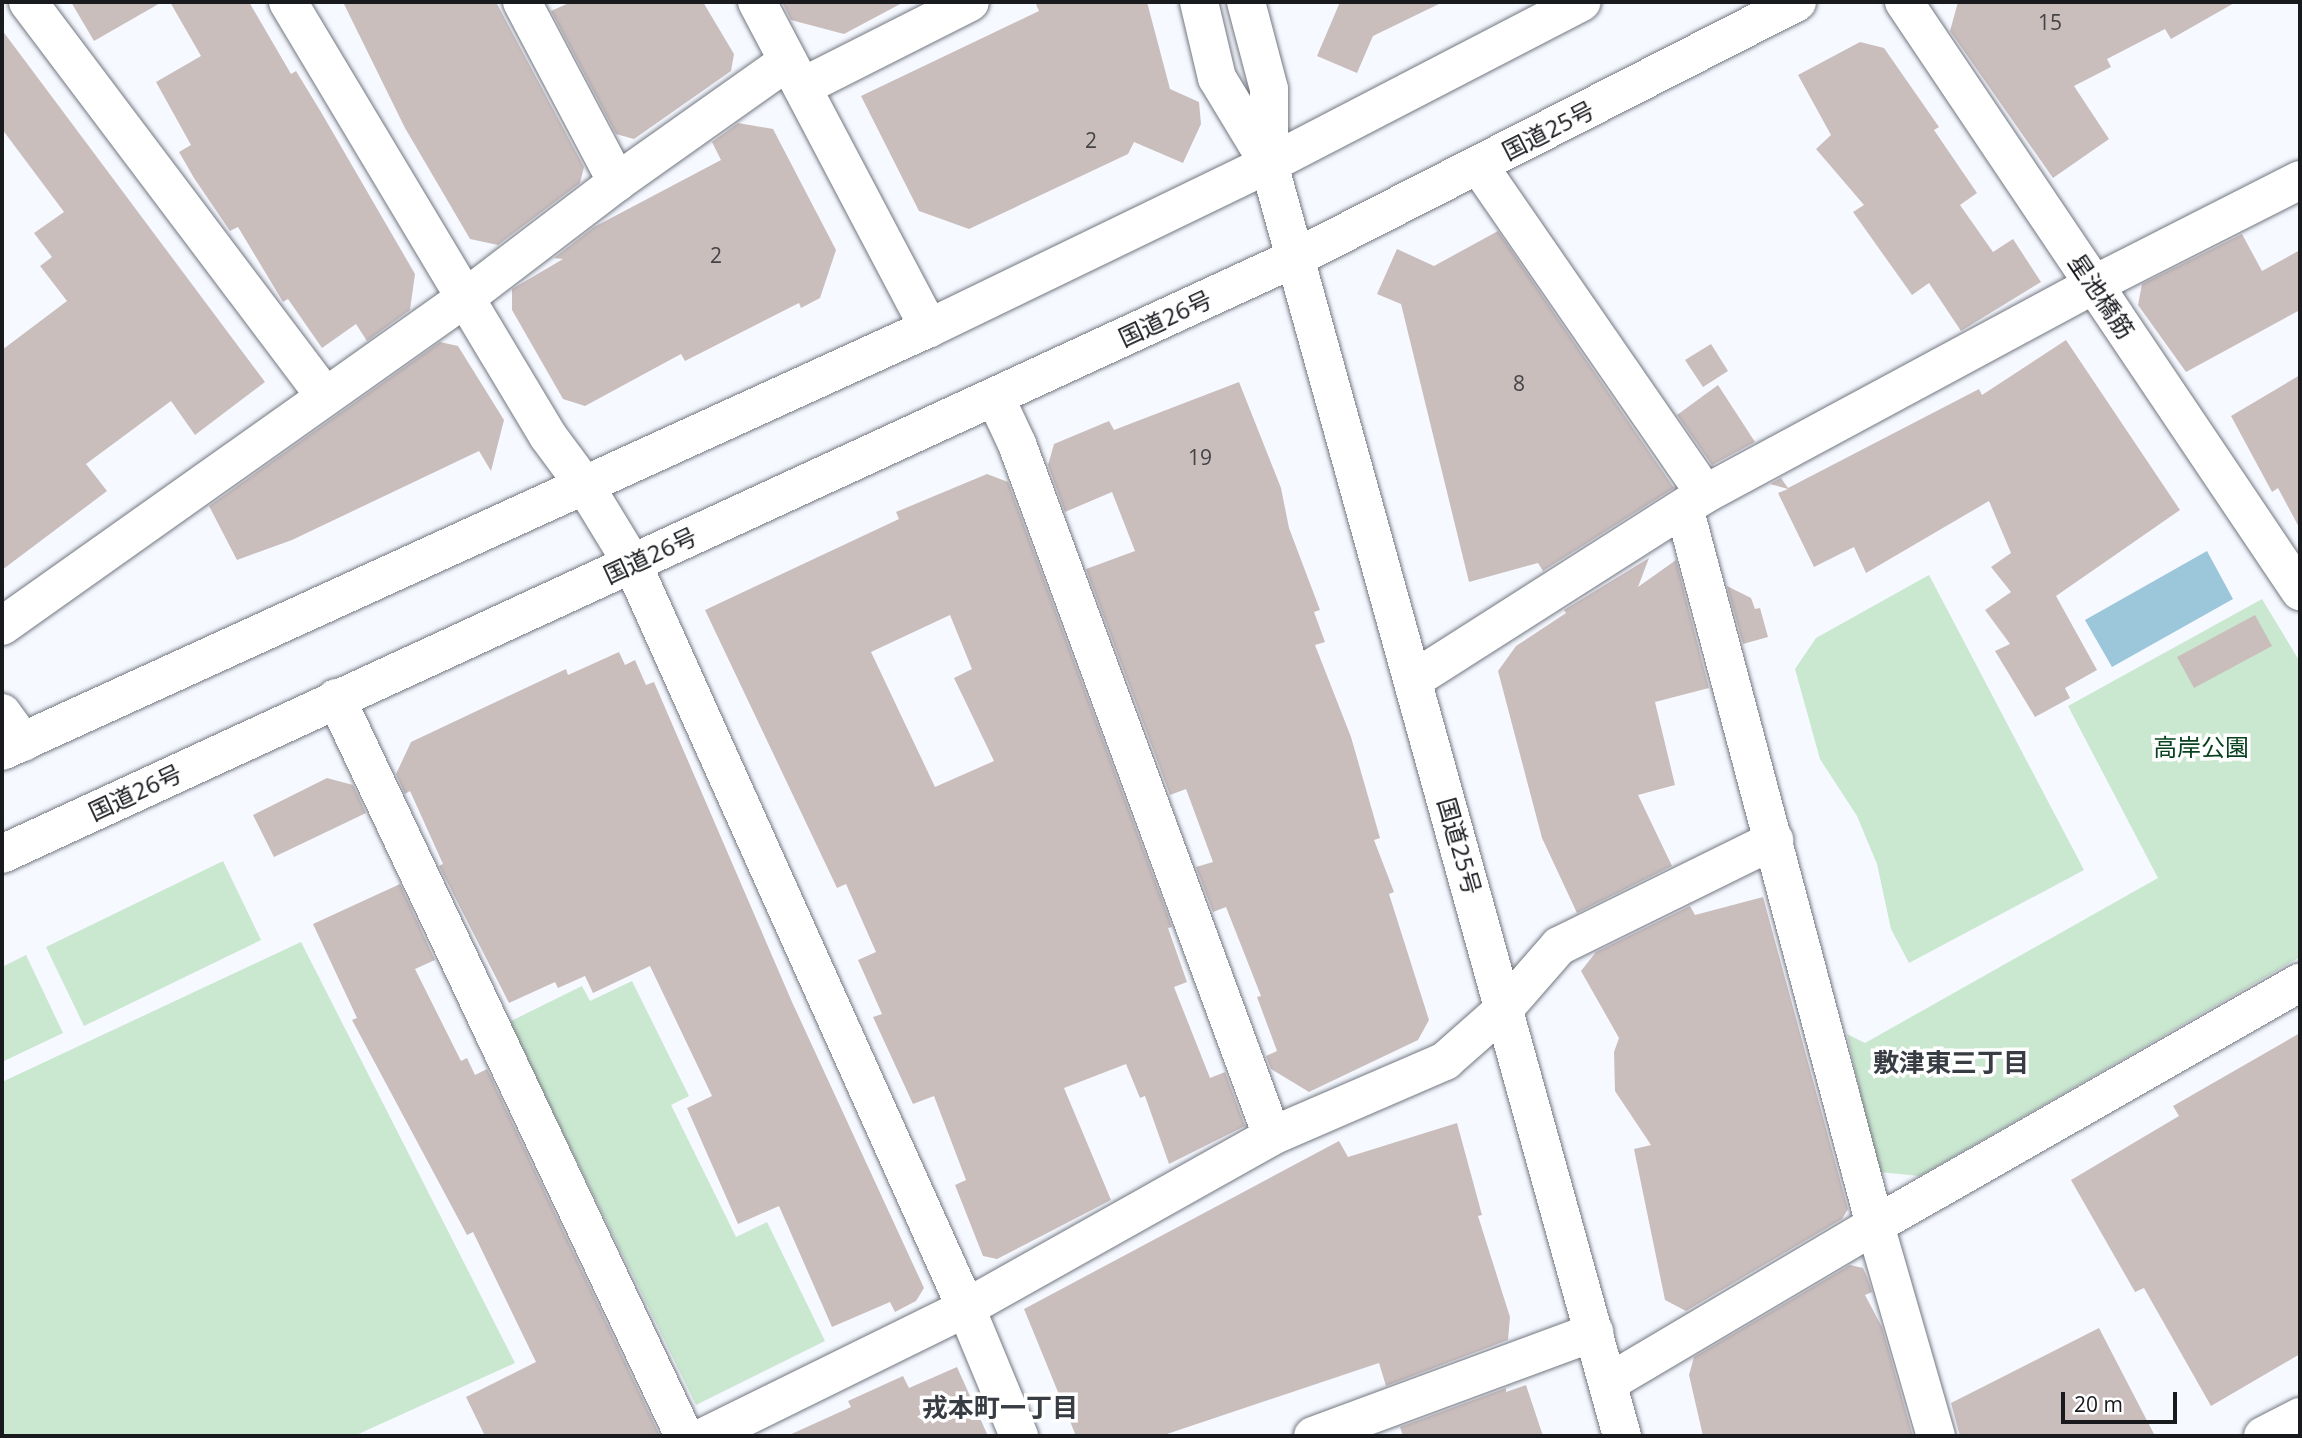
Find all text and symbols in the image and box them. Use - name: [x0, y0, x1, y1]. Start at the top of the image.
- house number: 15: [2038, 9, 2062, 35]
- street label: 国道25号: [1497, 95, 1599, 165]
- house number: 2: [1085, 127, 1097, 153]
- house number: 2: [710, 242, 722, 268]
- street label: 星池橋筋: [2063, 248, 2141, 344]
- street label: 国道26号: [1114, 284, 1216, 352]
- house number: 8: [1513, 370, 1525, 396]
- house number: 19: [1188, 444, 1212, 470]
- street label: 国道26号: [599, 521, 701, 589]
- park label: 高岸公園: [2153, 733, 2249, 761]
- street label: 国道26号: [84, 758, 186, 826]
- street label: 国道25号: [1432, 794, 1488, 898]
- district label: 敷津東三丁目: [1873, 1047, 2029, 1079]
- scale bar: [2064, 1378, 2180, 1422]
- text: 20 m: [2074, 1390, 2123, 1418]
- district label: 戎本町一丁目: [922, 1392, 1078, 1424]

